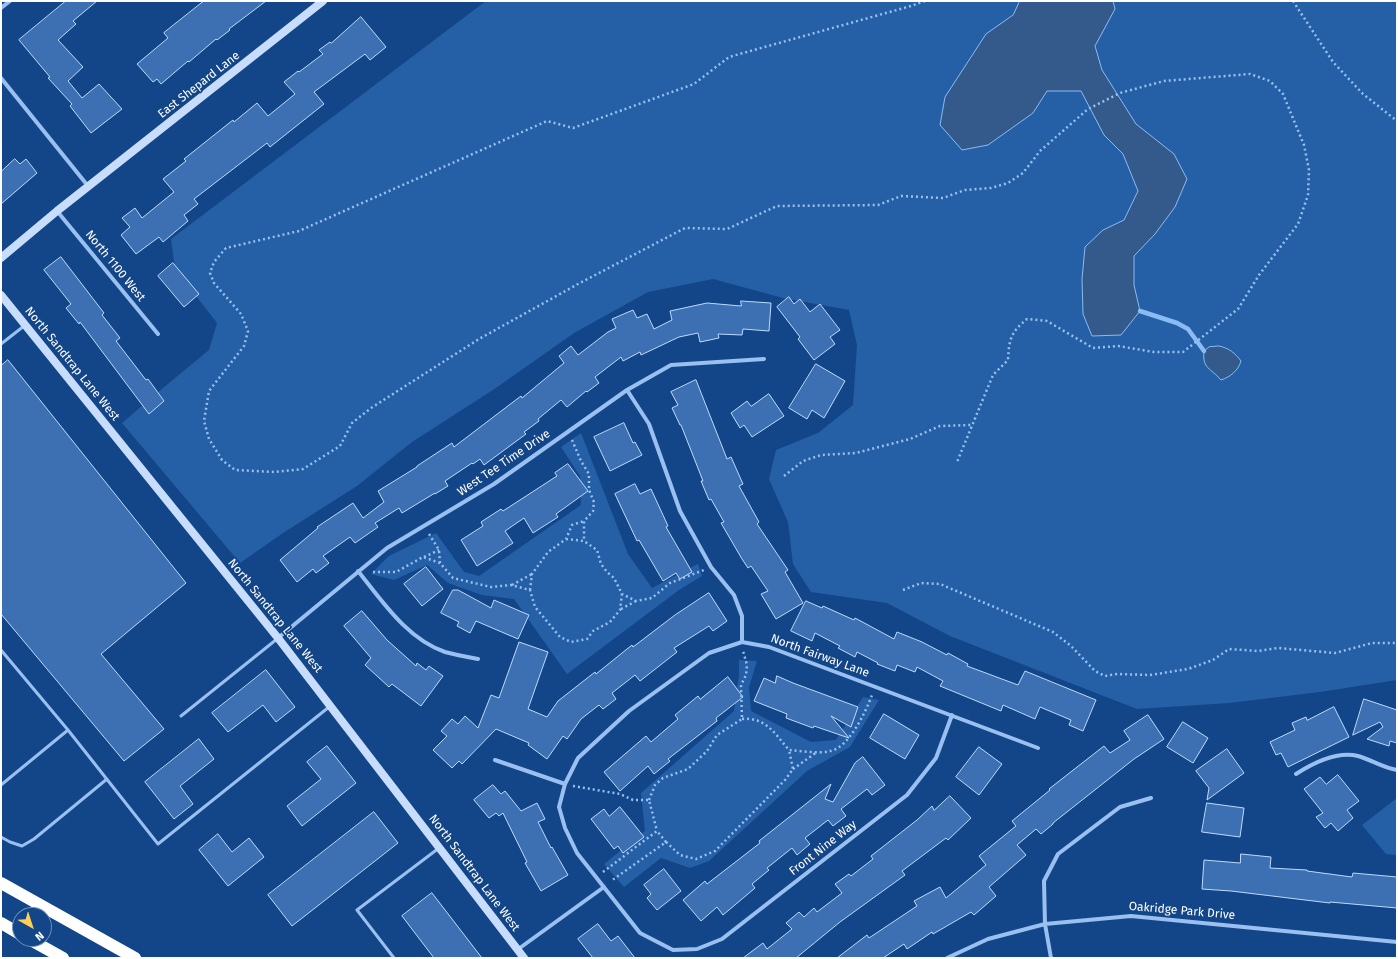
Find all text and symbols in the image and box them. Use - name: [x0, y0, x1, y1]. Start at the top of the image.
- street label: East Shepard Lane: [155, 49, 243, 121]
- street label: North 1100 West: [82, 227, 148, 305]
- street label: North Sandtrap Lane West: [22, 304, 122, 424]
- street label: West Tee Time Drive: [455, 427, 553, 499]
- street label: North Sandtrap Lane West: [225, 556, 325, 676]
- street label: North Fairway Lane: [769, 631, 871, 681]
- street label: North Sandtrap Lane West: [425, 812, 523, 934]
- street label: Front Nine Way: [786, 817, 860, 879]
- street label: Oakridge Park Drive: [1128, 899, 1236, 923]
- north arrow: [12, 907, 52, 947]
- text: N: [32, 929, 46, 943]

